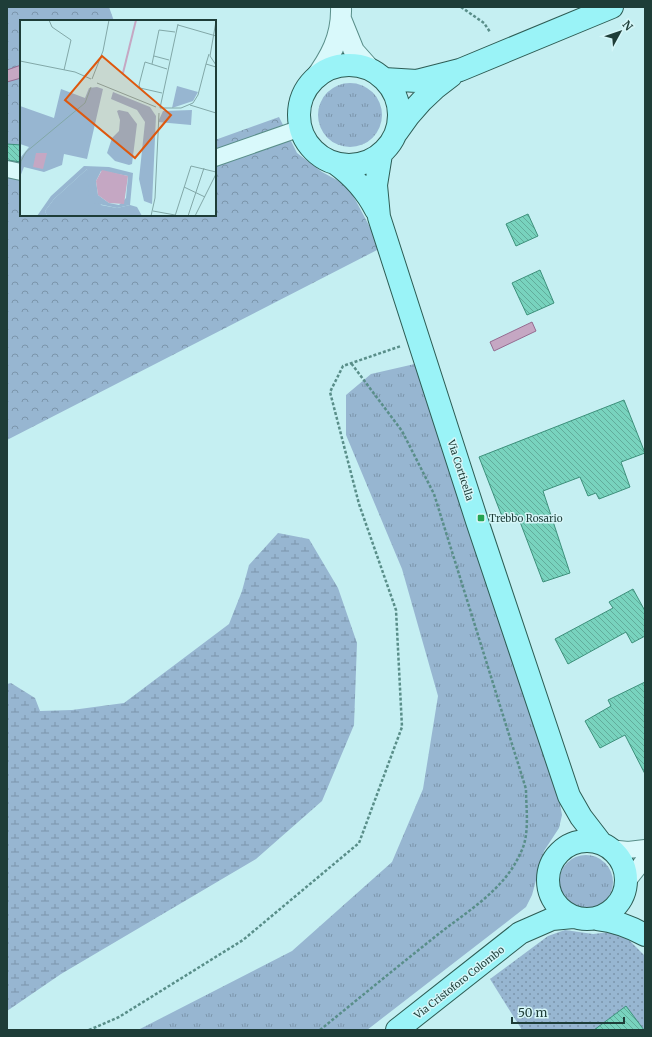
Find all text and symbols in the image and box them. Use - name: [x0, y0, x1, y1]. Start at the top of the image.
- north arrow: [600, 12, 640, 52]
- text: N: [620, 18, 636, 34]
- inset map: [20, 20, 216, 216]
- street label: Via Corticella: [444, 437, 477, 503]
- place label: Trebbo Rosario: [489, 512, 563, 525]
- marker: Trebbo Rosario: [476, 513, 486, 523]
- street label: Via Cristoforo Colombo: [411, 943, 507, 1022]
- scale bar: [512, 999, 624, 1025]
- text: 50 m: [518, 1005, 547, 1020]

